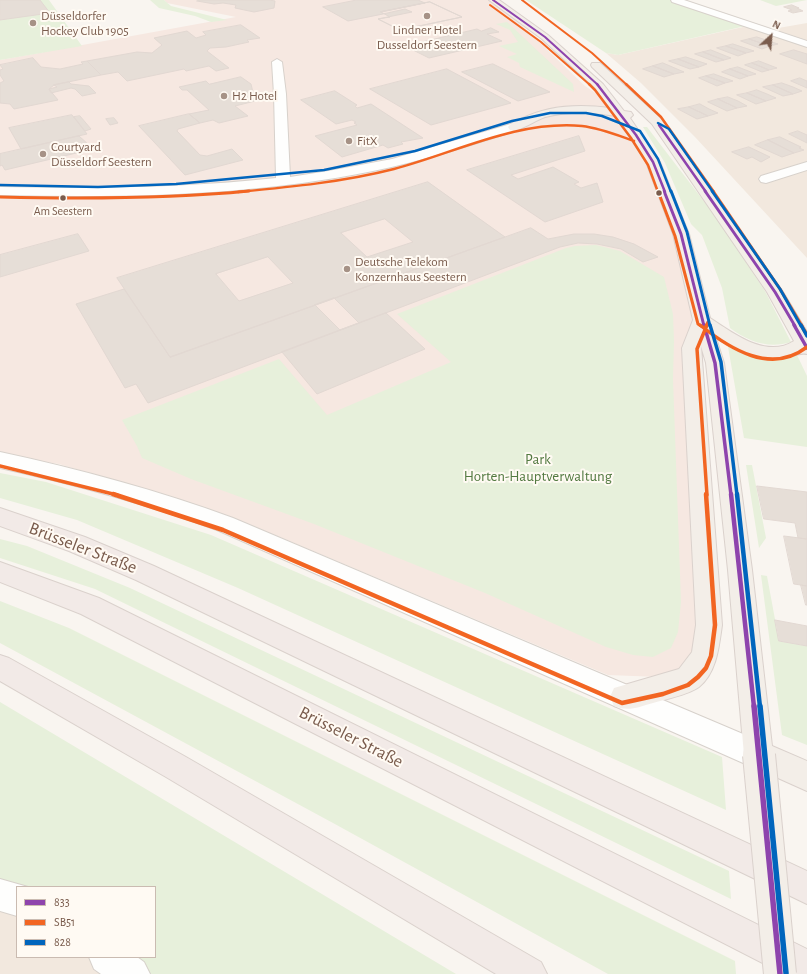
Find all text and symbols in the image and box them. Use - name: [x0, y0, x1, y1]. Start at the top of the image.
- place label: Düsseldorfer Hockey Club 1905: [41, 8, 129, 39]
- marker: Lindner Hotel Dusseldorf Seestern: [422, 11, 432, 21]
- north arrow: [751, 16, 791, 56]
- marker: Düsseldorfer Hockey Club 1905: [28, 18, 38, 28]
- text: N: [771, 18, 782, 31]
- place label: Lindner Hotel Dusseldorf Seestern: [377, 22, 477, 53]
- place label: H2 Hotel: [232, 88, 277, 104]
- marker: H2 Hotel: [219, 91, 229, 101]
- place label: FitX: [357, 133, 378, 149]
- marker: FitX: [344, 136, 354, 146]
- place label: Courtyard Düsseldorf Seestern: [51, 139, 152, 170]
- marker: Courtyard Düsseldorf Seestern: [38, 149, 48, 159]
- unlabelled marker: [654, 188, 664, 198]
- marker: Am Seestern: [58, 193, 68, 203]
- place label: Am Seestern: [34, 204, 92, 218]
- place label: Deutsche Telekom Konzernhaus Seestern: [355, 254, 467, 285]
- marker: Deutsche Telekom Konzernhaus Seestern: [342, 264, 352, 274]
- park label: Park Horten-Hauptverwaltung: [464, 450, 612, 485]
- street label: Brüsseler Straße: [26, 517, 140, 579]
- street label: Brüsseler Straße: [295, 701, 407, 773]
- legend: [16, 886, 156, 958]
- text: 833: [54, 896, 70, 908]
- text: SB51: [54, 916, 75, 928]
- text: 828: [54, 936, 71, 948]

